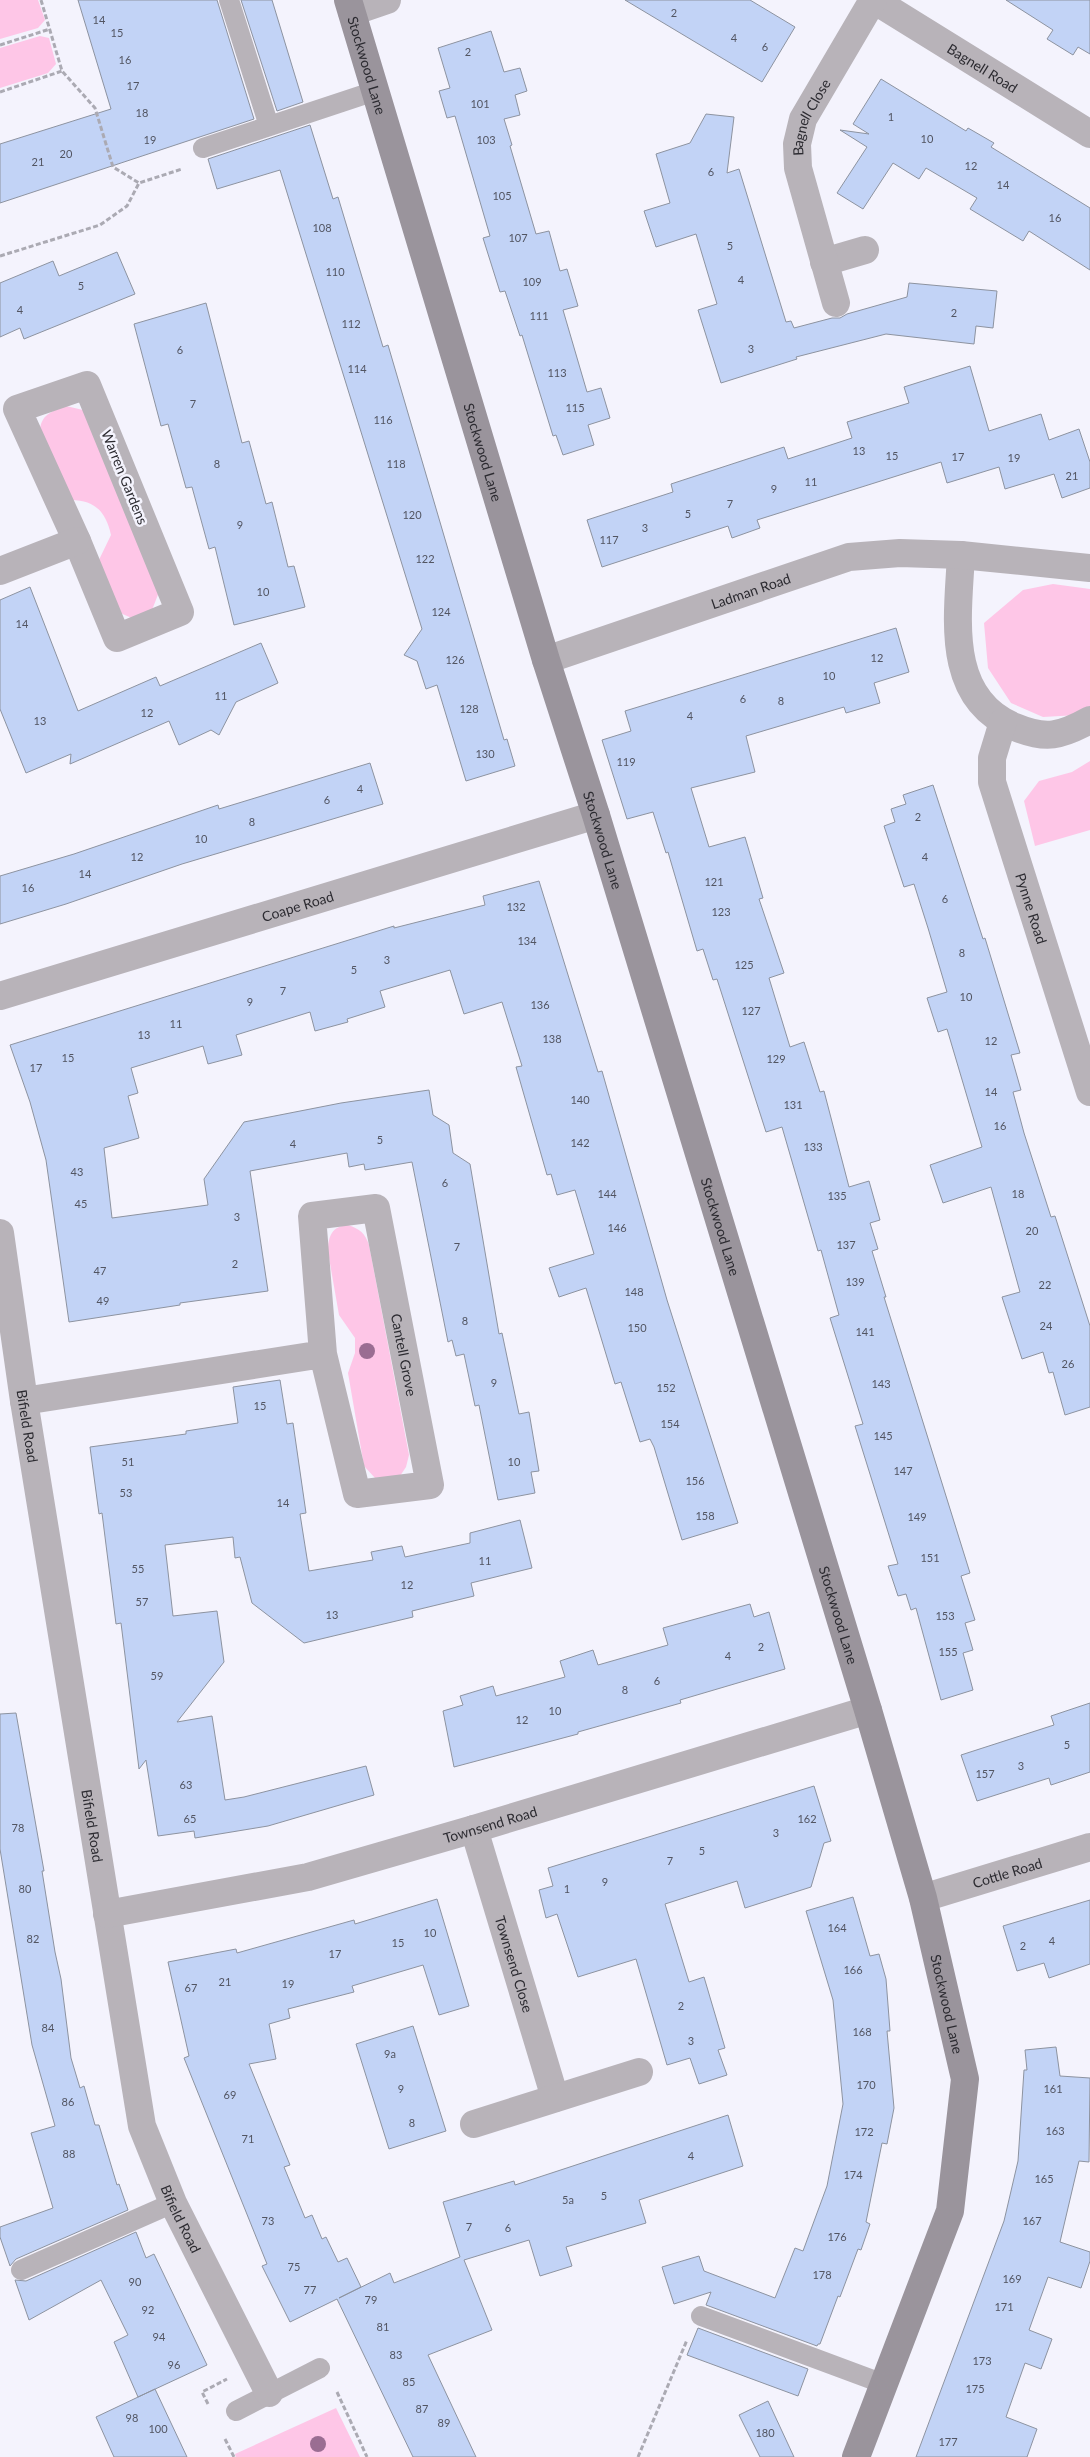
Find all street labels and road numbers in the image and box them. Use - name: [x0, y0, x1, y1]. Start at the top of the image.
- street label: Stockwood Lane: [345, 14, 390, 116]
- street label: Bagnell Road: [944, 39, 1021, 96]
- street label: Bagnell Close: [788, 76, 833, 156]
- street label: Stockwood Lane: [461, 401, 506, 503]
- street label: Warren Gardens: [98, 427, 152, 527]
- street label: Ladman Road: [708, 569, 793, 612]
- street label: Stockwood Lane: [580, 789, 626, 891]
- street label: Pynne Road: [1013, 871, 1051, 946]
- street label: Coape Road: [260, 887, 335, 925]
- street label: Stockwood Lane: [698, 1175, 744, 1278]
- street label: Cantell Grove: [388, 1312, 421, 1397]
- street label: Bifield Road: [14, 1388, 42, 1464]
- street label: Stockwood Lane: [816, 1564, 862, 1666]
- street label: Bifield Road: [79, 1788, 107, 1863]
- street label: Townsend Road: [441, 1802, 539, 1846]
- street label: Cottle Road: [970, 1854, 1044, 1891]
- street label: Townsend Close: [492, 1914, 537, 2014]
- street label: Stockwood Lane: [928, 1953, 967, 2055]
- street label: Bifield Road: [158, 2182, 205, 2255]

